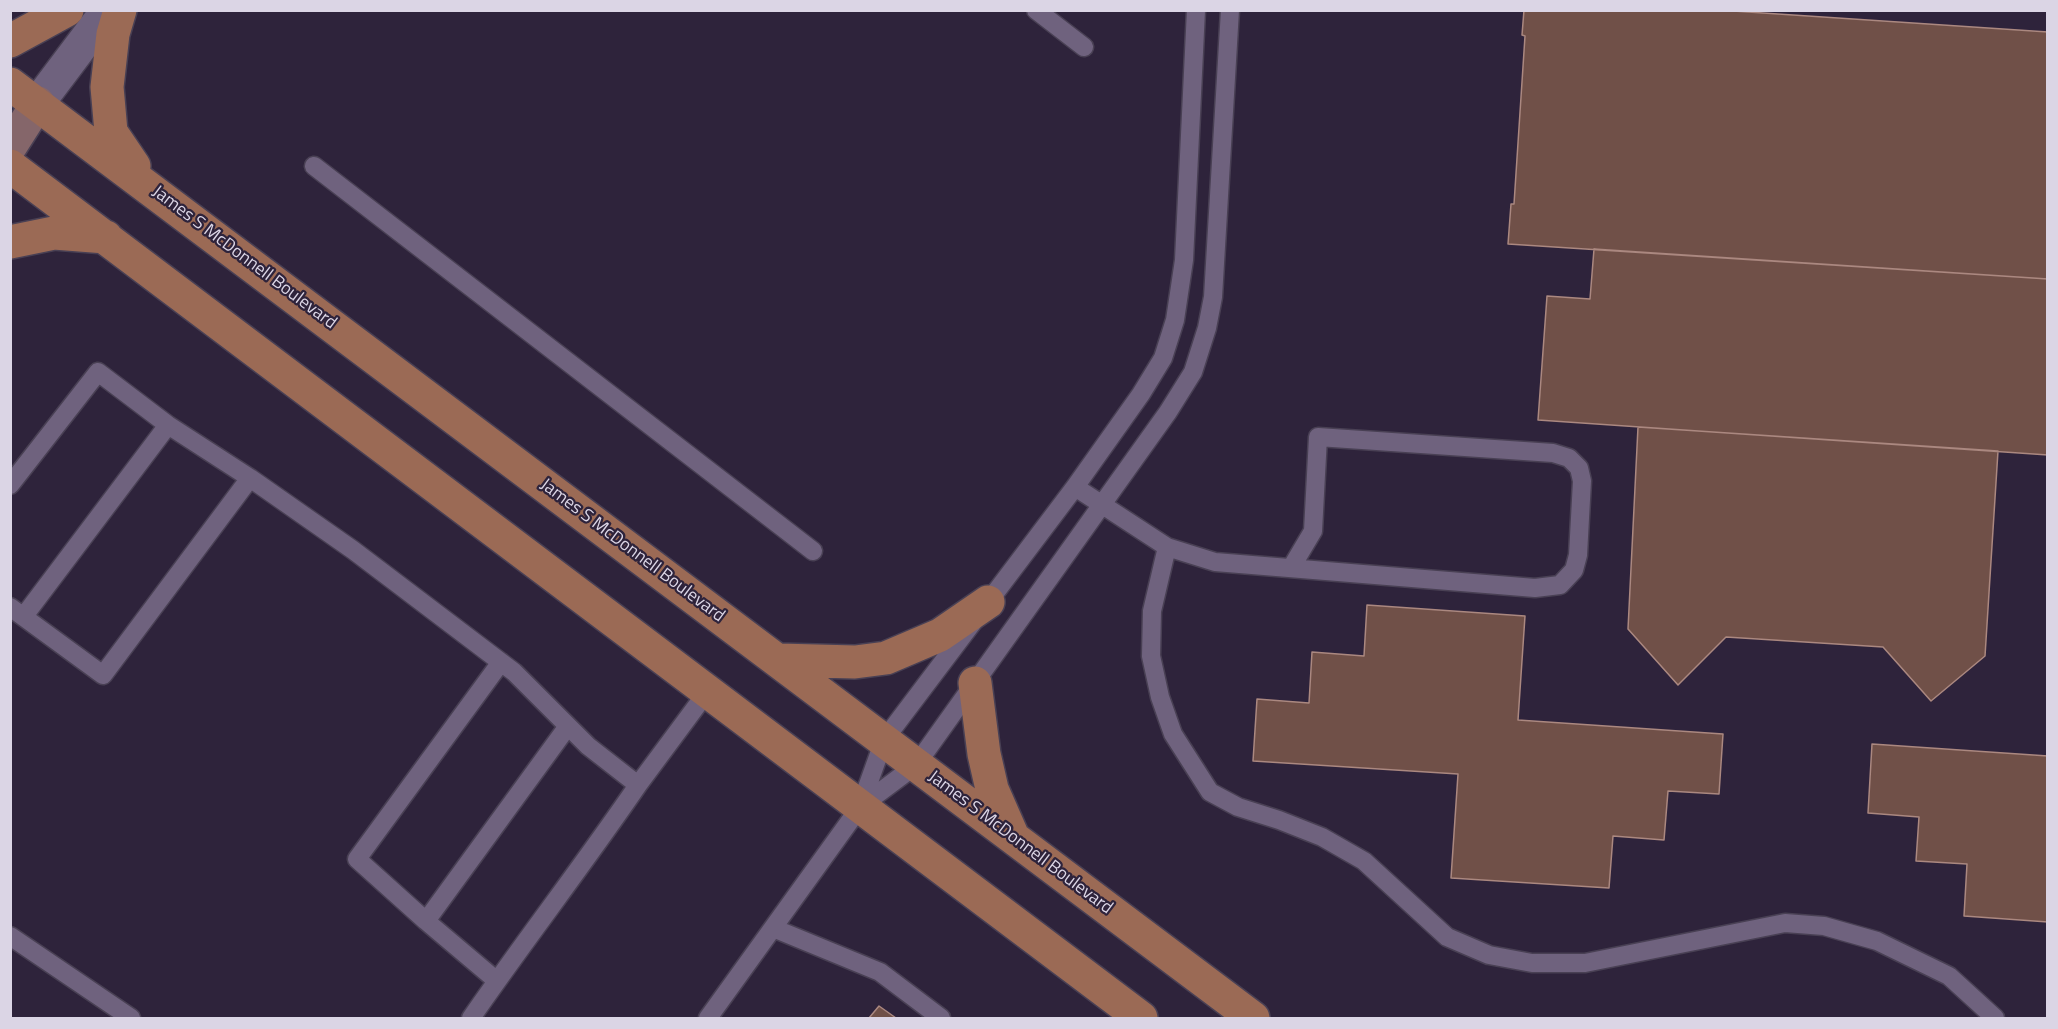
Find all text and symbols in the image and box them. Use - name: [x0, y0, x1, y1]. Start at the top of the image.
- street label: James S McDonnell Boulevard: [147, 182, 341, 334]
- street label: James S McDonnell Boulevard: [535, 475, 729, 627]
- street label: James S McDonnell Boulevard: [923, 767, 1117, 919]

